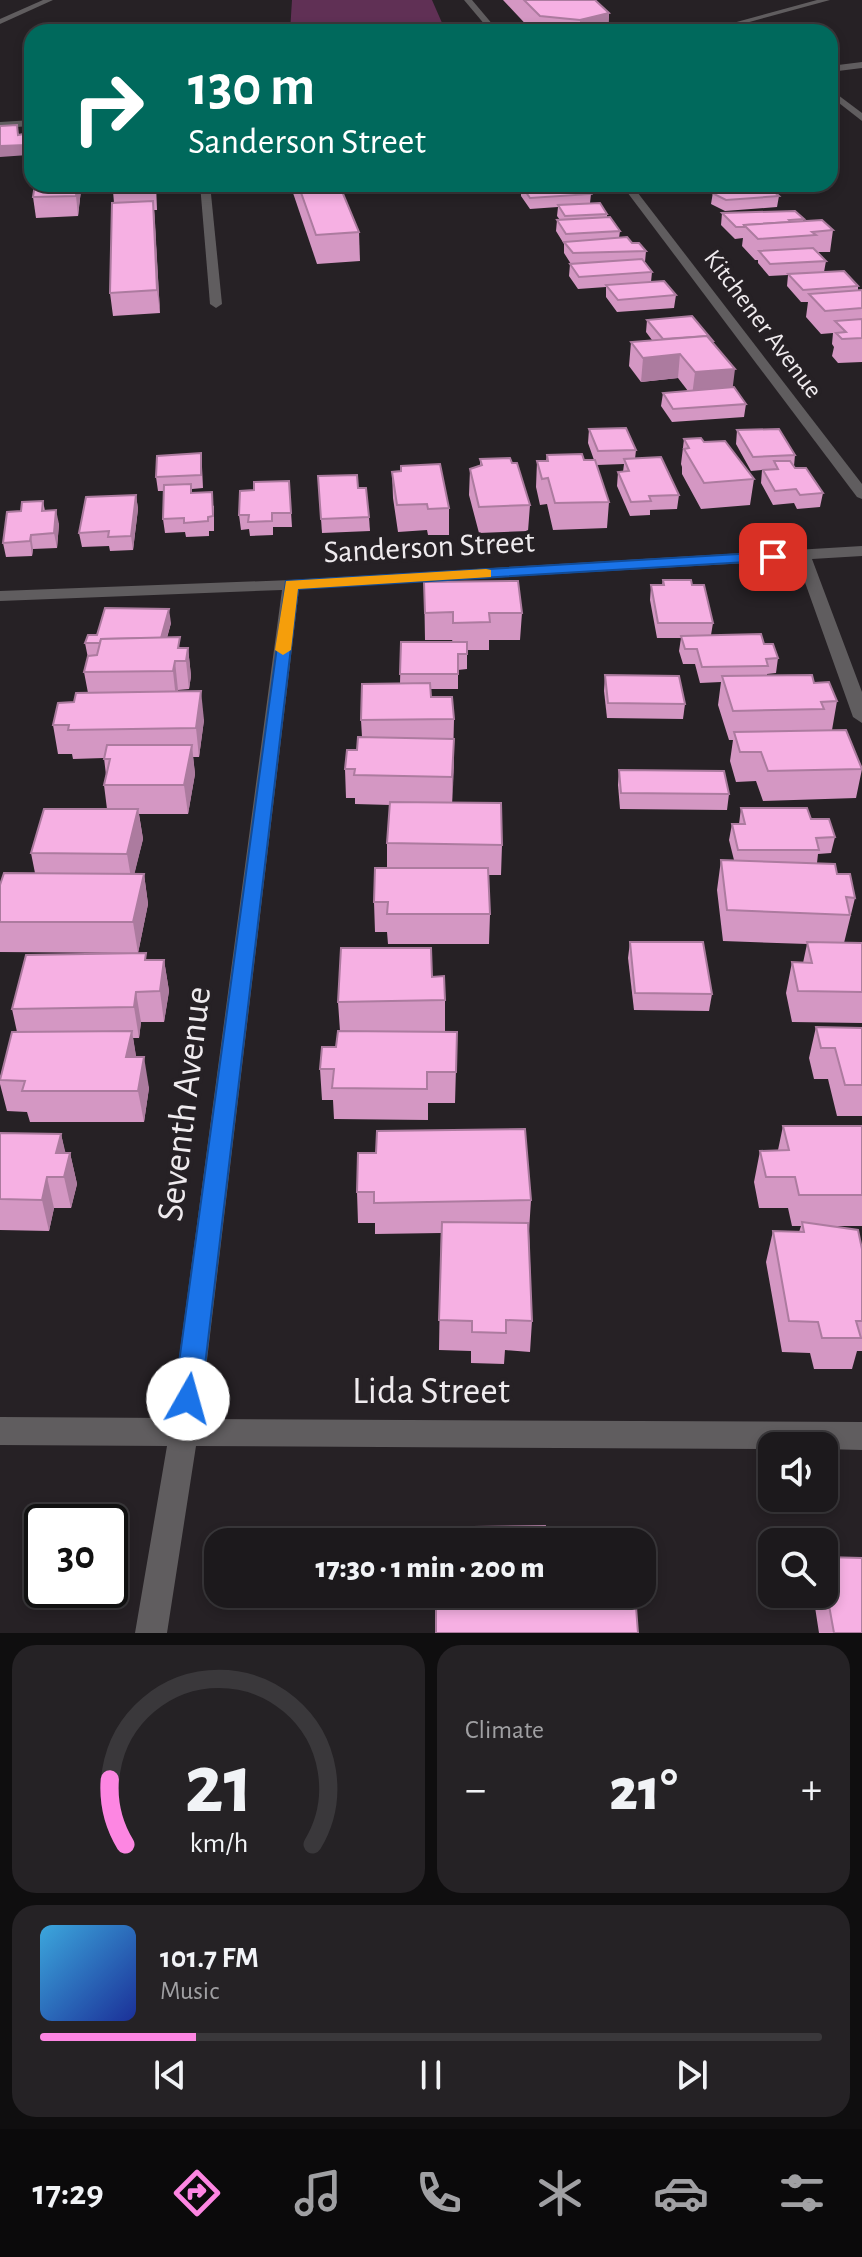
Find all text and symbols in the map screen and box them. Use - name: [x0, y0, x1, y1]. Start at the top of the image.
- icon: right: [56, 56, 160, 160]
- text: 130 m: [188, 59, 315, 115]
- text: Sanderson Street: [188, 124, 426, 160]
- street label: Kitchener Avenue: [699, 245, 827, 403]
- pin: [739, 523, 807, 591]
- street label: Sanderson Street: [323, 525, 535, 569]
- icon: arrive: [751, 535, 795, 579]
- street label: Seventh Avenue: [152, 984, 218, 1224]
- position arrow: [146, 1357, 230, 1441]
- street label: Lida Street: [352, 1373, 510, 1411]
- map controls: [758, 1432, 838, 1608]
- button: sound: [758, 1432, 838, 1512]
- speed limit sign: 30: [24, 1504, 128, 1608]
- button: search: [758, 1528, 838, 1608]
- text: 17:30 · 1 min · 200 m: [316, 1553, 544, 1583]
- text: Climate: [465, 1717, 544, 1743]
- text: 21: [184, 1744, 253, 1828]
- text: 21°: [609, 1761, 678, 1821]
- text: −: [465, 1768, 486, 1812]
- text: +: [801, 1768, 822, 1812]
- text: km/h: [189, 1829, 248, 1858]
- text: 101.7 FM: [160, 1943, 259, 1973]
- text: Music: [160, 1978, 219, 2004]
- icon: previous: [148, 2053, 192, 2097]
- icon: pause: [409, 2053, 453, 2097]
- icon: next: [670, 2053, 714, 2097]
- icon: directions: [169, 2165, 225, 2221]
- icon: music: [290, 2165, 346, 2221]
- icon: phone: [411, 2165, 467, 2221]
- icon: climate: [532, 2165, 588, 2221]
- icon: car: [653, 2165, 709, 2221]
- icon: filters: [774, 2165, 830, 2221]
- text: 17:29: [32, 2175, 104, 2211]

